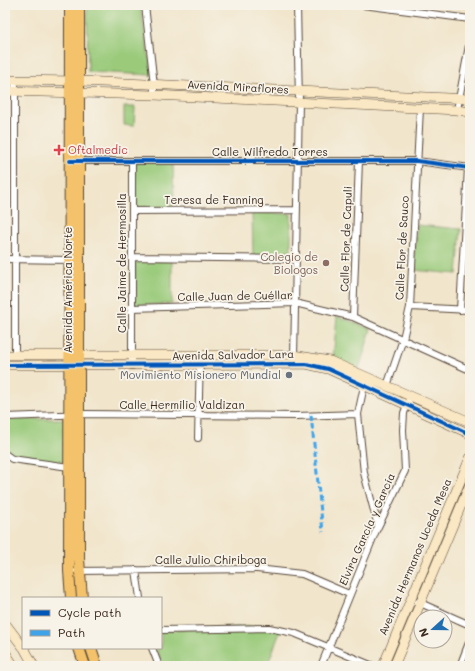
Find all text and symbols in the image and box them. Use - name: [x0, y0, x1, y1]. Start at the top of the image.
- street label: Avenida Miraflores: [187, 76, 289, 97]
- place label: Oftalmedic: [68, 142, 128, 157]
- marker: Oftalmedic: [53, 144, 65, 156]
- street label: Calle Wilfredo Torres: [212, 144, 328, 159]
- street label: Calle Flor de Capuli: [336, 186, 355, 292]
- street label: Teresa de Fanning: [164, 192, 264, 207]
- street label: Calle Jaime de Hermosilla: [114, 193, 129, 333]
- street label: Calle Flor de Sauco: [391, 195, 412, 300]
- street label: Avenida América Norte: [60, 226, 75, 353]
- place label: Colegio de Biologos: [260, 249, 318, 277]
- marker: Colegio de Biologos: [321, 258, 331, 268]
- street label: Calle Juan de Cuéllar: [177, 287, 293, 304]
- street label: Avenida Salvador Lara: [172, 346, 294, 363]
- place label: Movimiento Misionero Mundial: [120, 367, 281, 382]
- marker: Movimiento Misionero Mundial: [284, 370, 294, 380]
- street label: Calle Hermilio Valdizan: [119, 397, 245, 412]
- street label: Elvira García y García: [335, 470, 398, 587]
- street label: Avenida Hermanos Uceda Mesa: [375, 476, 455, 638]
- street label: Calle Julio Chiriboga: [155, 552, 267, 567]
- legend: [22, 597, 162, 649]
- text: Cycle path: [58, 604, 121, 620]
- north arrow: [413, 609, 453, 649]
- text: Path: [58, 624, 85, 640]
- text: N: [415, 626, 432, 639]

